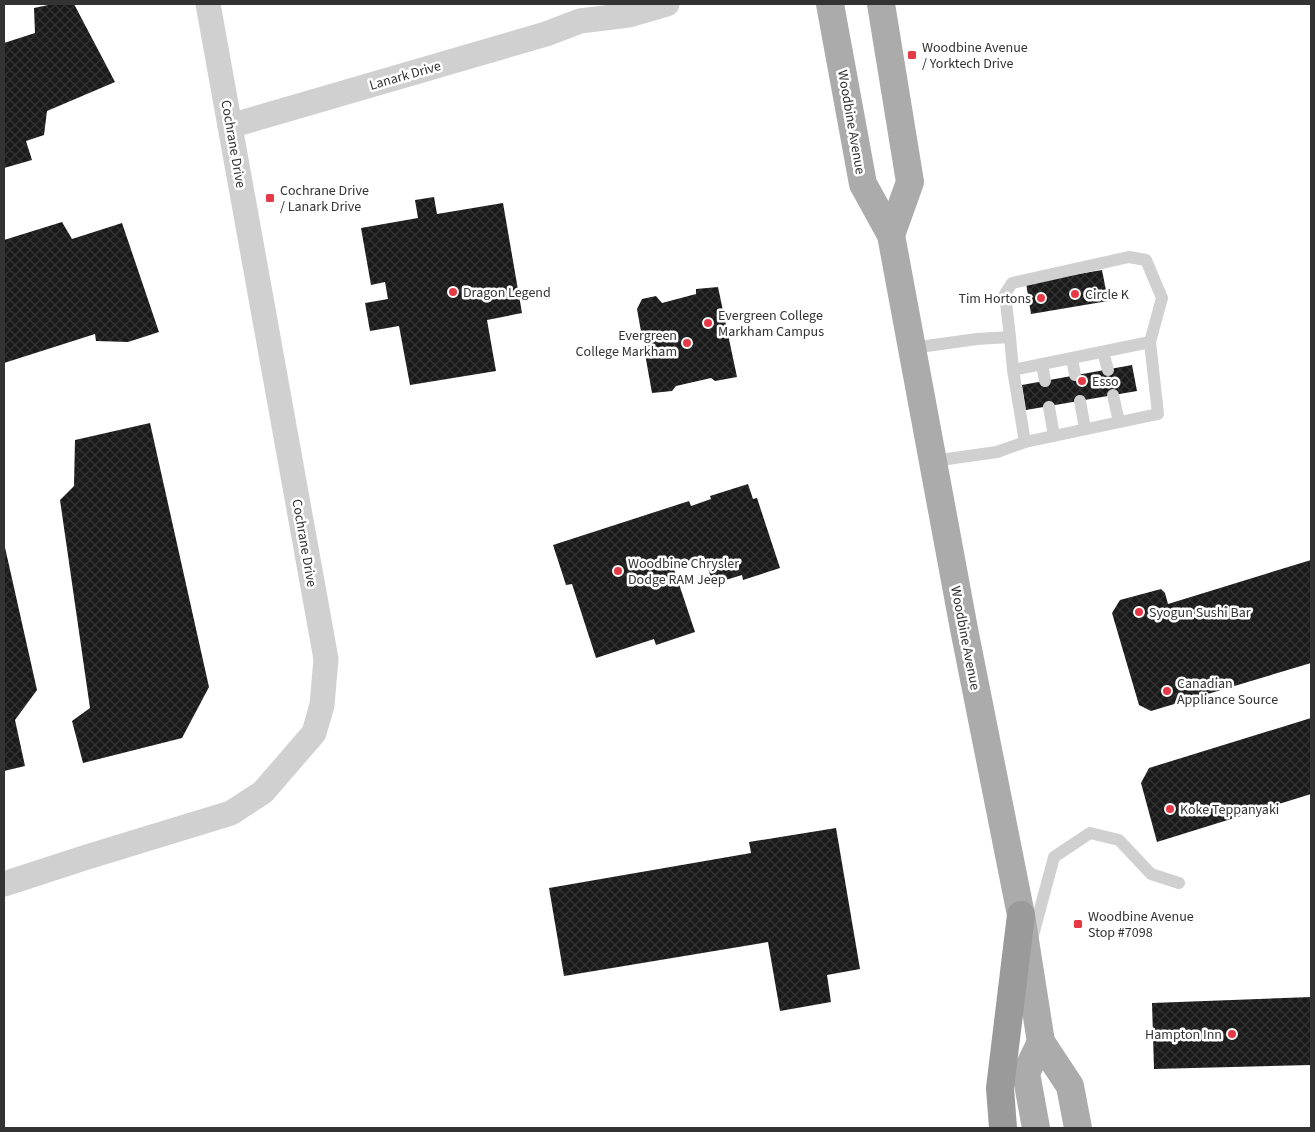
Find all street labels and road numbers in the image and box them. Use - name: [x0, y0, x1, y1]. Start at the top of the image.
- street label: Lanark Drive: [367, 56, 443, 96]
- street label: Woodbine Avenue: [832, 68, 870, 176]
- street label: Cochrane Drive: [215, 99, 251, 190]
- street label: Cochrane Drive: [286, 498, 322, 589]
- street label: Woodbine Avenue: [945, 584, 985, 692]

